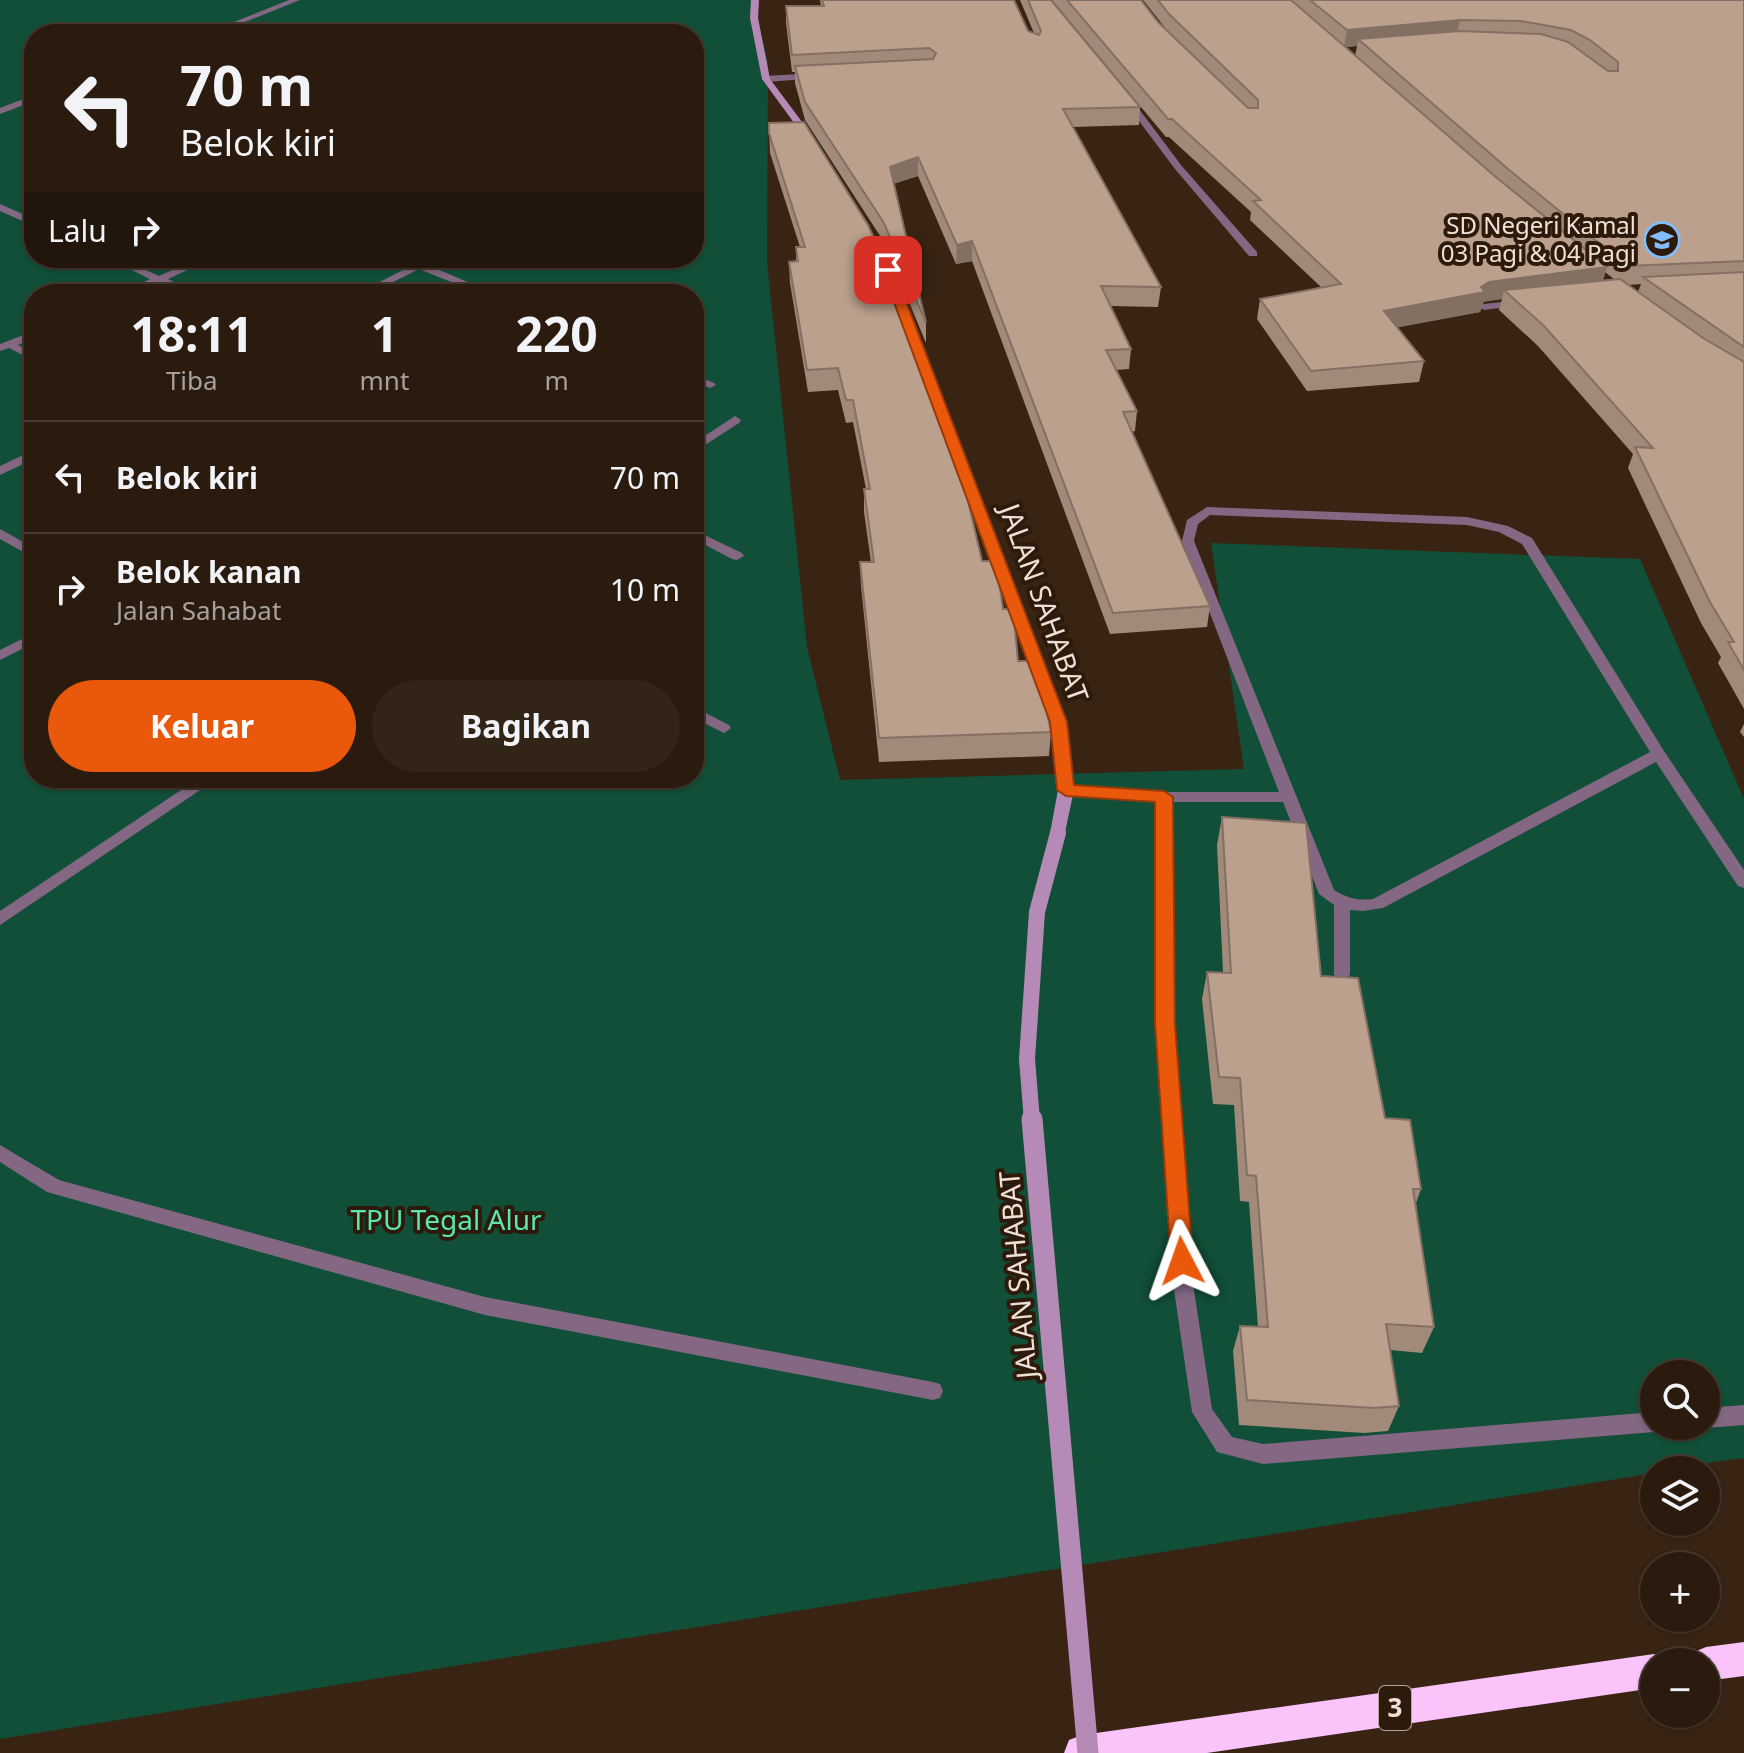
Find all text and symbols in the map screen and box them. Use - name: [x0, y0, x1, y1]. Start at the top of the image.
- text: 70 m: [180, 46, 313, 122]
- icon: left: [48, 56, 152, 160]
- text: Belok kiri: [180, 118, 336, 167]
- icon: right: [123, 208, 167, 252]
- place label: SD Negeri Kamal 03 Pagi & 04 Pagi: [1441, 208, 1636, 269]
- text: Lalu: [48, 210, 107, 251]
- school or university icon: SD Negeri Kamal 03 Pagi & 04 Pagi: [1643, 221, 1681, 259]
- pin: [854, 236, 922, 304]
- icon: arrive: [866, 248, 910, 292]
- text: 18:11: [130, 301, 253, 366]
- text: 1: [371, 301, 398, 366]
- text: 220: [515, 301, 598, 366]
- text: Tiba: [166, 362, 218, 398]
- text: mnt: [360, 362, 409, 398]
- text: m: [544, 362, 569, 398]
- icon: left: [48, 455, 92, 499]
- text: Belok kiri: [116, 457, 258, 498]
- text: 70 m: [610, 457, 680, 498]
- street label: JALAN SAHABAT: [990, 495, 1099, 707]
- text: Belok kanan: [116, 551, 302, 592]
- icon: right: [48, 567, 92, 611]
- text: 10 m: [610, 569, 680, 610]
- text: Jalan Sahabat: [116, 592, 281, 628]
- button: Keluar: [48, 680, 356, 772]
- button: Bagikan: [372, 680, 680, 772]
- street label: JALAN SAHABAT: [989, 1169, 1045, 1383]
- park label: TPU Tegal Alur: [350, 1200, 542, 1238]
- position arrow: [1140, 1219, 1224, 1303]
- map controls: [1640, 1360, 1720, 1728]
- button: search: [1640, 1360, 1720, 1440]
- button: layers: [1640, 1456, 1720, 1536]
- button: +: [1640, 1552, 1720, 1632]
- button: −: [1640, 1648, 1720, 1728]
- road number: 3: [1379, 1686, 1411, 1730]

